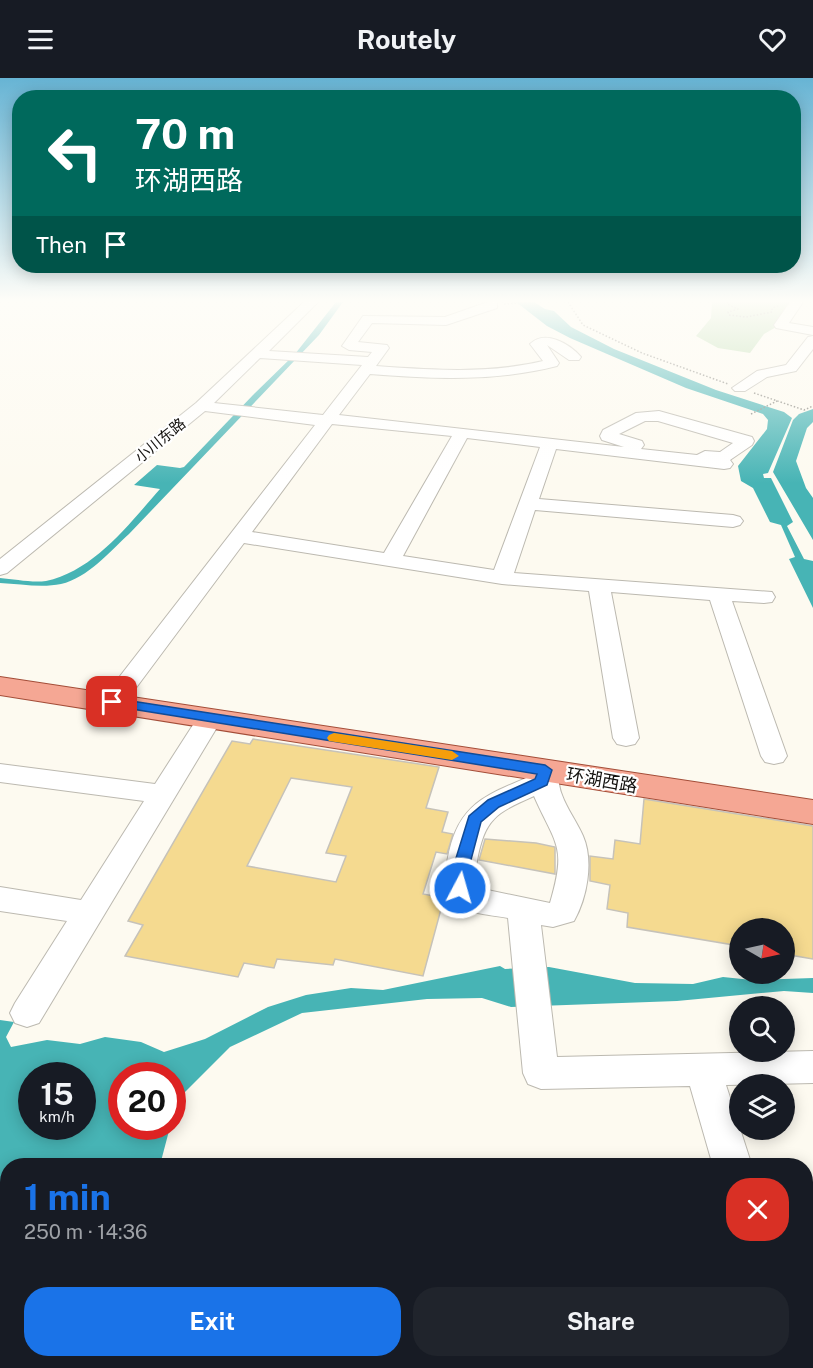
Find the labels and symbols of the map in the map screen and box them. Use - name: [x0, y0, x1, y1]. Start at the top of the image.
- street label: 小川东路: [131, 415, 189, 465]
- pin: [86, 676, 137, 727]
- street label: 环湖西路: [565, 763, 639, 797]
- position arrow: [428, 856, 492, 920]
- north arrow: [729, 918, 795, 984]
- speed limit sign: 20: [108, 1062, 186, 1140]

